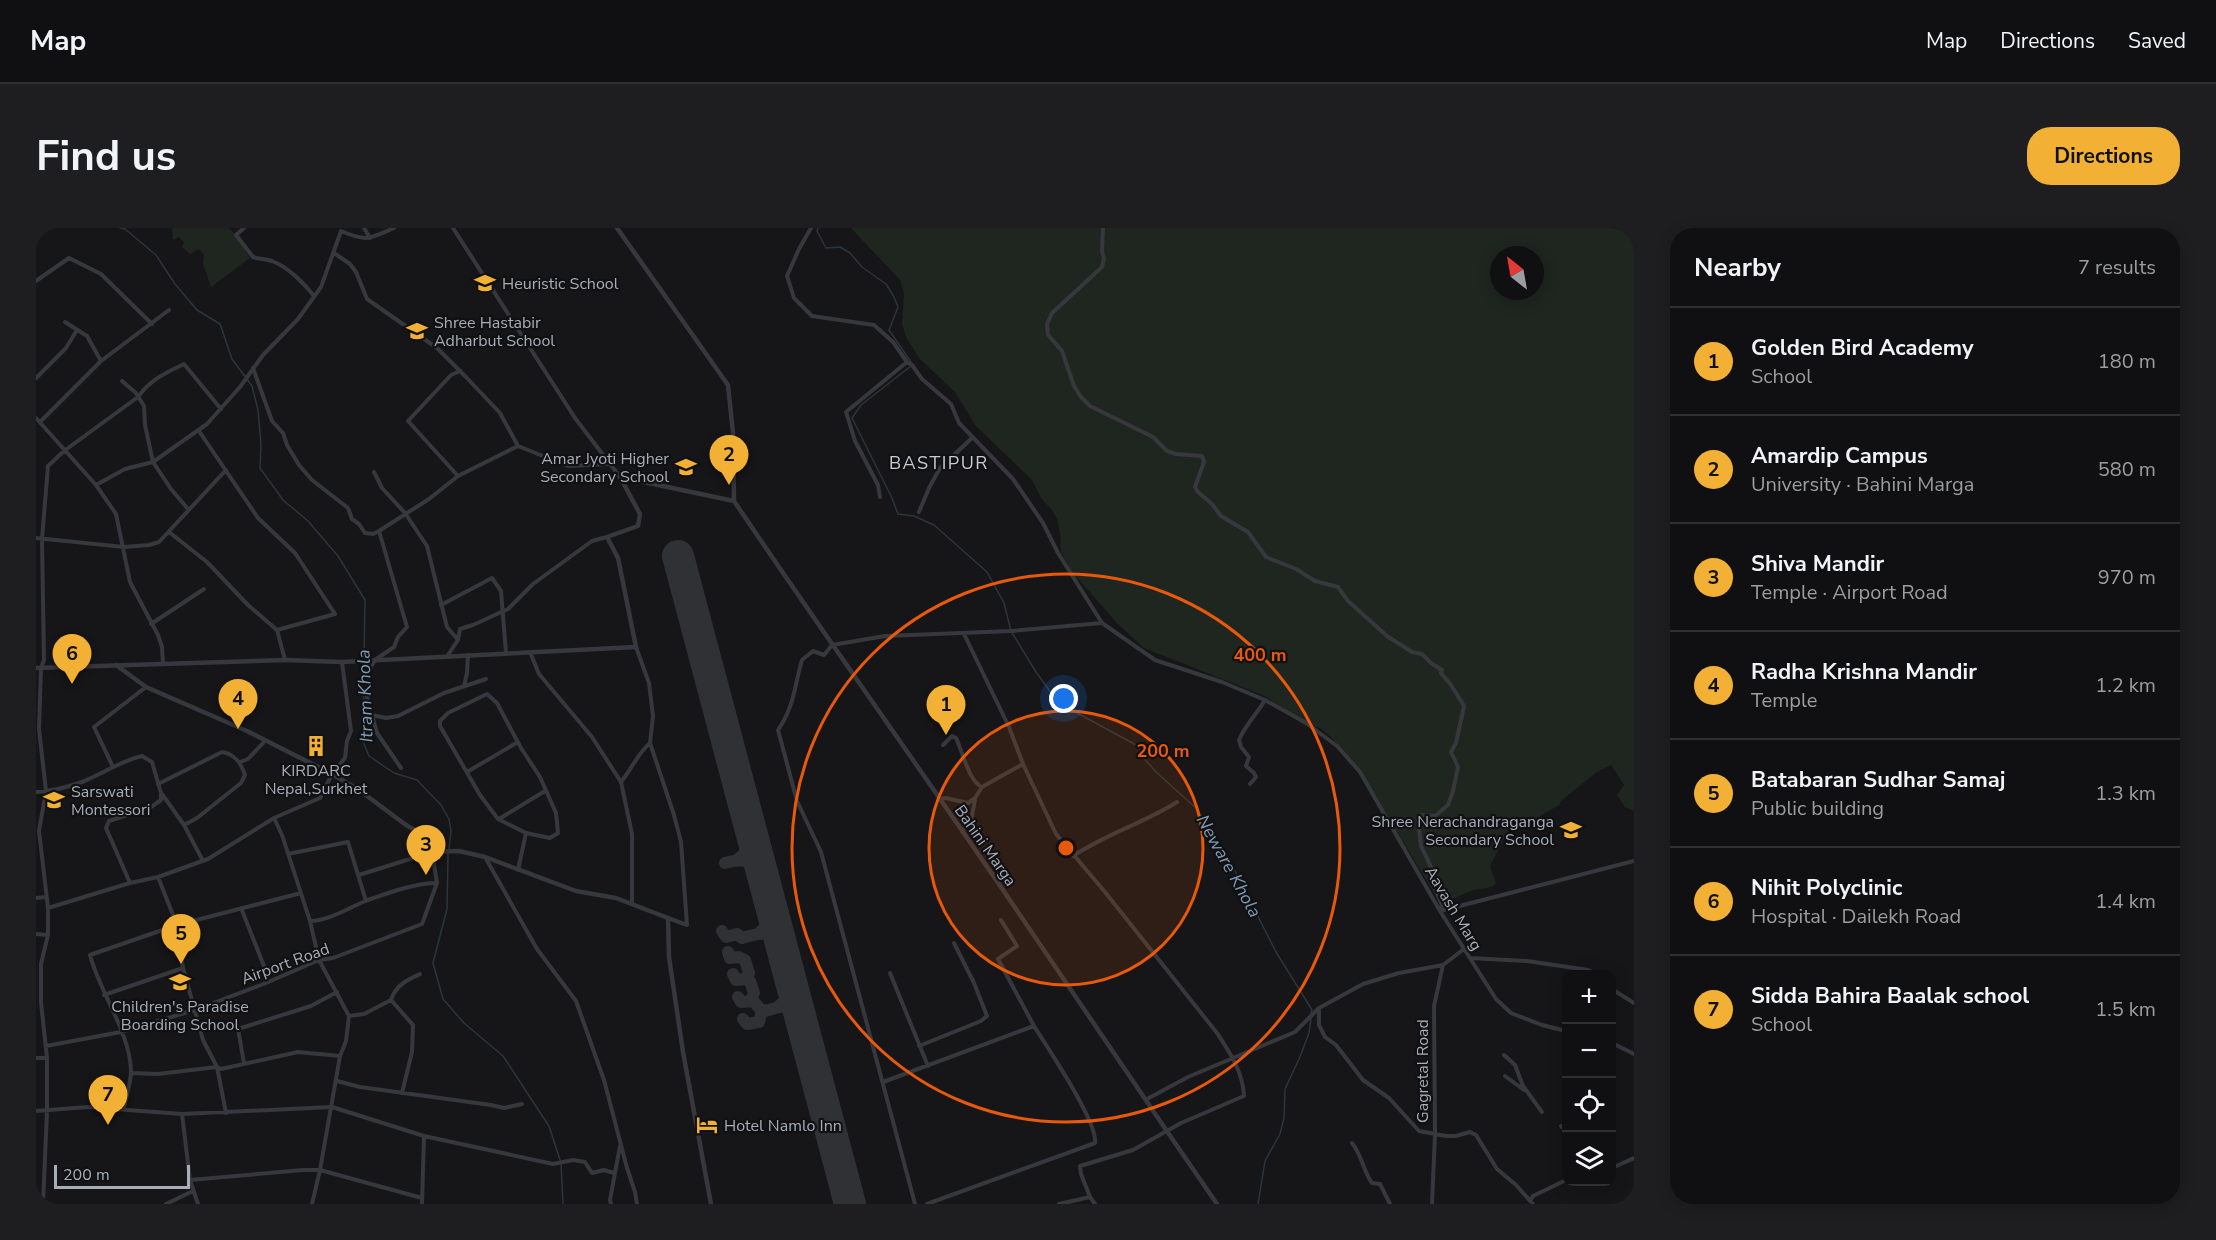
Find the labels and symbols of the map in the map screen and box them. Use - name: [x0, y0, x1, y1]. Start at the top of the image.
- north arrow: [1490, 246, 1544, 300]
- school or university icon: Heuristic School: [473, 271, 497, 295]
- place label: Heuristic School: [502, 273, 619, 295]
- place label: Shree Hastabir Adharbut School: [434, 312, 555, 352]
- school or university icon: Shree Hastabir Adharbut School: [405, 319, 429, 343]
- pin: 2: [710, 436, 748, 485]
- place label: Amar Jyoti Higher Secondary School: [540, 448, 669, 488]
- district label: BASTIPUR: [889, 451, 989, 475]
- school or university icon: Amar Jyoti Higher Secondary School: [674, 455, 698, 479]
- pin: 6: [52, 634, 92, 684]
- text: 400 m: [1233, 643, 1287, 667]
- water label: Itram Khola: [351, 649, 379, 743]
- pin: 4: [218, 680, 258, 729]
- your location: [1049, 684, 1078, 713]
- pin: 1: [926, 686, 966, 735]
- building icon: KIRDARC Nepal,Surkhet: [304, 734, 328, 758]
- text: 200 m: [1136, 739, 1190, 763]
- place label: KIRDARC Nepal,Surkhet: [265, 760, 368, 800]
- place label: Sarswati Montessori: [71, 781, 150, 821]
- school or university icon: Sarswati Montessori: [42, 788, 66, 812]
- street label: Bahini Marga: [949, 800, 1021, 891]
- water label: Neware Khola: [1191, 810, 1267, 922]
- place label: Shree Nerachandraganga Secondary School: [1372, 811, 1554, 851]
- school or university icon: Shree Nerachandraganga Secondary School: [1559, 818, 1583, 842]
- pin: 3: [406, 826, 446, 875]
- centre of rings: [1056, 838, 1076, 858]
- street label: Aavash Marg: [1419, 862, 1487, 955]
- pin: 5: [162, 914, 200, 964]
- street label: Airport Road: [238, 938, 333, 990]
- school or university icon: Children's Paradise Boarding School: [168, 970, 192, 994]
- place label: Children's Paradise Boarding School: [111, 996, 249, 1036]
- street label: Gagretal Road: [1412, 1019, 1434, 1123]
- pin: 7: [88, 1076, 128, 1125]
- hotel icon: Hotel Namlo Inn: [695, 1113, 719, 1137]
- place label: Hotel Namlo Inn: [724, 1115, 842, 1137]
- scale bar: [54, 1162, 190, 1190]

